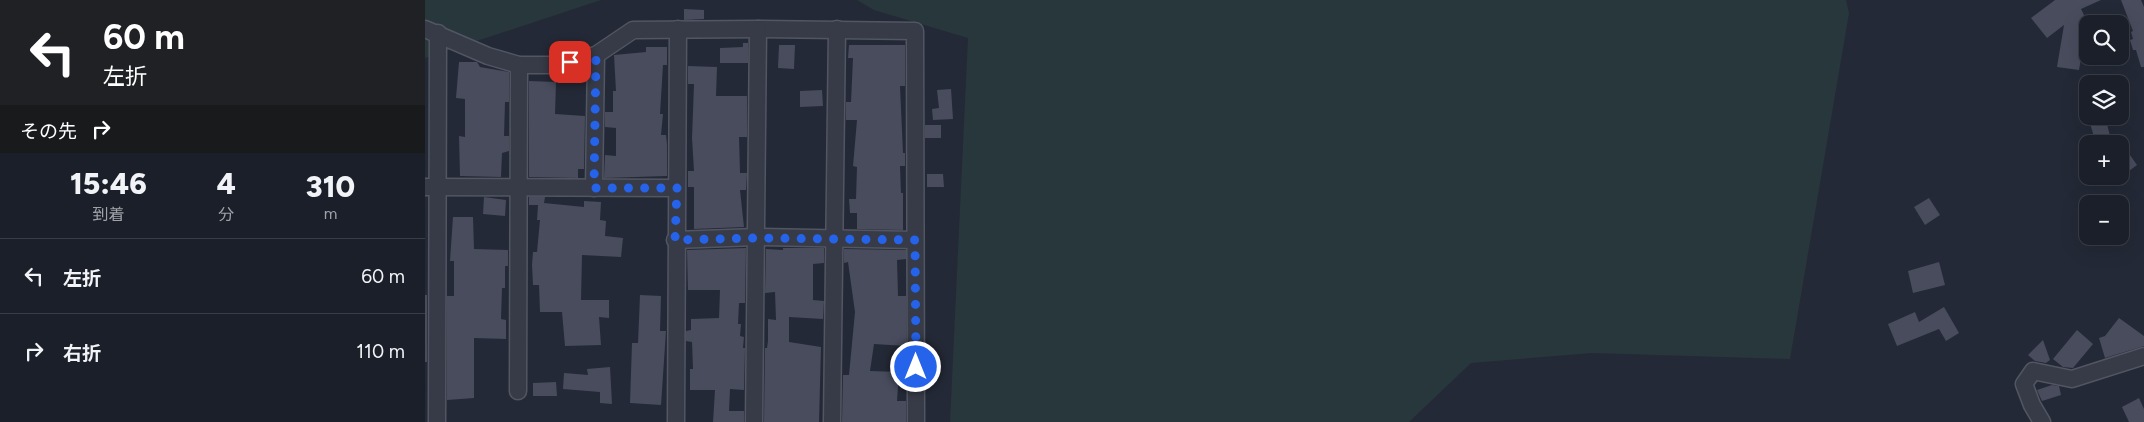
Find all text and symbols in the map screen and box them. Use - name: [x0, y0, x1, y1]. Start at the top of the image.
- map controls: [2079, 15, 2129, 245]
- button: search: [2079, 15, 2129, 65]
- text: 60 m: [103, 16, 185, 58]
- icon: left: [20, 20, 85, 85]
- pin: [549, 41, 591, 83]
- icon: arrive: [556, 48, 584, 76]
- text: 左折: [103, 63, 147, 90]
- button: layers: [2079, 75, 2129, 125]
- icon: right: [87, 115, 115, 143]
- text: その先: [20, 120, 77, 143]
- button: +: [2079, 135, 2129, 185]
- text: 15:46: [70, 165, 147, 202]
- text: 4: [217, 165, 236, 202]
- text: 310: [306, 168, 355, 205]
- button: −: [2079, 195, 2129, 245]
- text: m: [324, 204, 337, 223]
- text: 到着: [92, 205, 124, 224]
- text: 分: [218, 205, 234, 224]
- icon: left: [20, 262, 48, 290]
- text: 60 m: [361, 265, 405, 288]
- text: 左折: [63, 267, 101, 290]
- icon: right: [20, 337, 48, 365]
- text: 110 m: [356, 340, 405, 363]
- position arrow: [889, 340, 941, 392]
- text: 右折: [63, 342, 101, 365]

